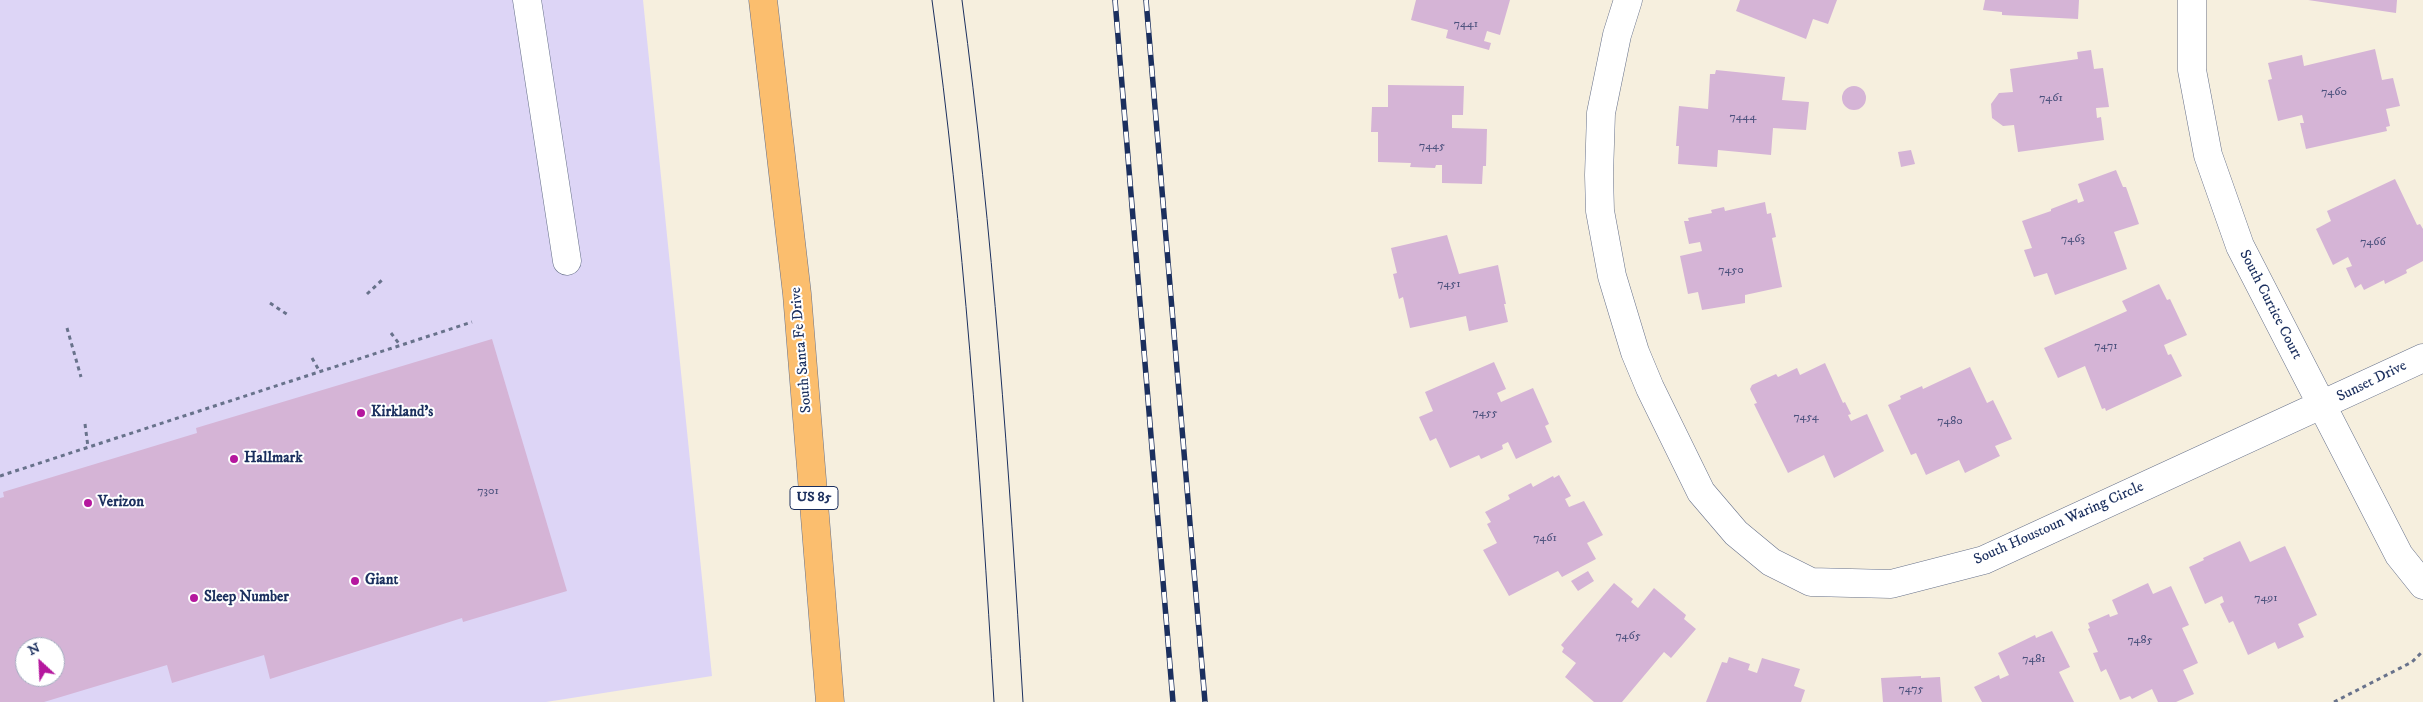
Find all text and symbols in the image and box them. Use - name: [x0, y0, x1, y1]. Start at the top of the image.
- house number: 7441: [1454, 18, 1478, 32]
- house number: 7460: [2321, 86, 2347, 100]
- house number: 7461: [2039, 92, 2063, 106]
- house number: 7444: [1730, 111, 1756, 125]
- house number: 7445: [1419, 140, 1445, 154]
- house number: 7463: [2061, 233, 2085, 247]
- house number: 7466: [2360, 236, 2386, 250]
- street label: South Curtice Court: [2235, 247, 2305, 363]
- house number: 7450: [1718, 264, 1744, 278]
- house number: 7451: [1437, 278, 1461, 292]
- street label: South Santa Fe Drive: [788, 286, 816, 414]
- house number: 7471: [2094, 340, 2118, 354]
- street label: Sunset Drive: [2334, 357, 2410, 407]
- place label: Kirkland's: [371, 404, 433, 422]
- marker: Kirkland's: [355, 407, 367, 419]
- house number: 7455: [1473, 407, 1497, 421]
- house number: 7454: [1793, 411, 1819, 425]
- house number: 7480: [1937, 415, 1963, 429]
- place label: Hallmark: [244, 450, 303, 468]
- marker: Hallmark: [228, 453, 240, 465]
- street label: South Houstoun Waring Circle: [1971, 478, 2147, 570]
- house number: 7301: [477, 485, 499, 499]
- road number: US 85: [790, 486, 838, 509]
- place label: Verizon: [98, 494, 144, 512]
- marker: Verizon: [82, 497, 94, 509]
- house number: 7461: [1533, 532, 1557, 546]
- place label: Giant: [365, 572, 398, 590]
- marker: Giant: [349, 575, 361, 587]
- place label: Sleep Number: [204, 589, 289, 607]
- marker: Sleep Number: [188, 592, 200, 604]
- house number: 7491: [2254, 592, 2278, 606]
- house number: 7465: [1615, 630, 1641, 644]
- house number: 7485: [2127, 634, 2153, 648]
- north arrow: [15, 637, 65, 687]
- text: N: [25, 639, 43, 660]
- house number: 7481: [2022, 653, 2046, 667]
- house number: 7475: [1899, 683, 1923, 697]

